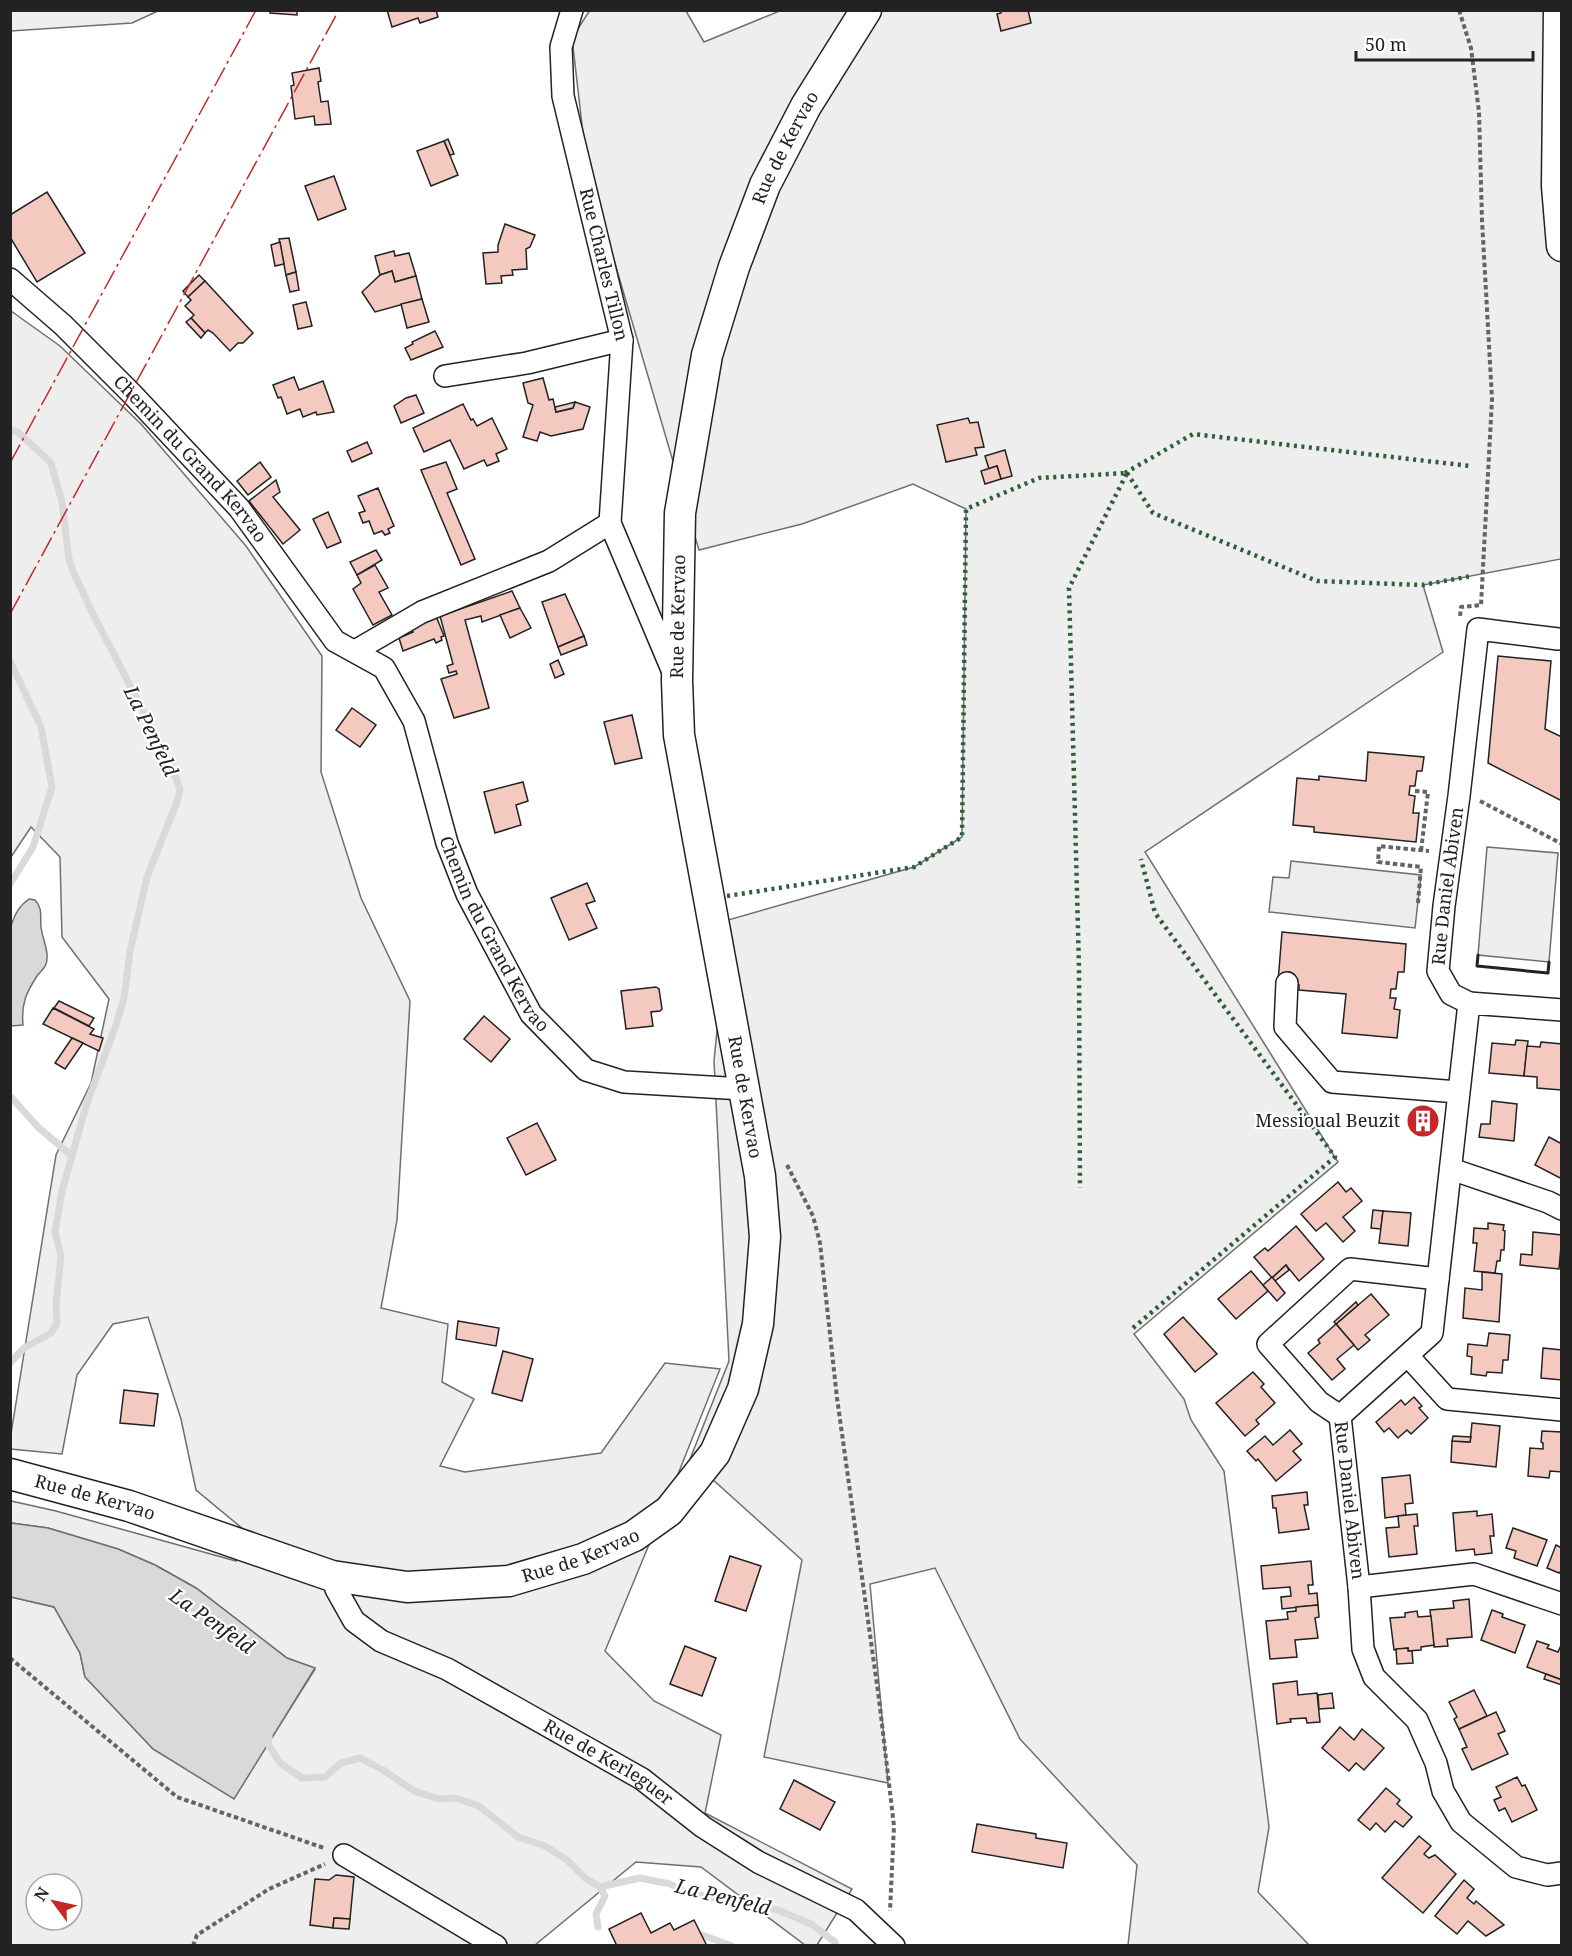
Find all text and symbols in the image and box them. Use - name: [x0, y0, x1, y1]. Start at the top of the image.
- scale bar: [1356, 24, 1533, 62]
- text: 50 m: [1365, 32, 1407, 56]
- street label: Rue de Kervao: [746, 86, 824, 207]
- street label: Rue Charles Tillon: [575, 185, 635, 344]
- street label: Chemin du Grand Kervao: [109, 369, 273, 547]
- street label: Rue de Kervao: [664, 554, 690, 679]
- water label: La Penfeld: [118, 680, 185, 781]
- street label: Rue Daniel Abiven: [1426, 805, 1468, 966]
- street label: Chemin du Grand Kervao: [435, 833, 555, 1037]
- street label: Rue de Kervao: [723, 1034, 769, 1160]
- building icon: Messioual Beuzit: [1405, 1103, 1441, 1139]
- place label: Messioual Beuzit: [1255, 1108, 1400, 1132]
- street label: Rue Daniel Abiven: [1330, 1420, 1371, 1581]
- street label: Rue de Kervao: [32, 1468, 159, 1525]
- street label: Rue de Kervao: [519, 1522, 643, 1588]
- water label: La Penfeld: [164, 1581, 260, 1660]
- street label: Rue de Kerleguer: [540, 1713, 679, 1810]
- water label: La Penfeld: [672, 1871, 774, 1921]
- north arrow: [24, 1872, 84, 1932]
- text: N: [29, 1882, 54, 1905]

